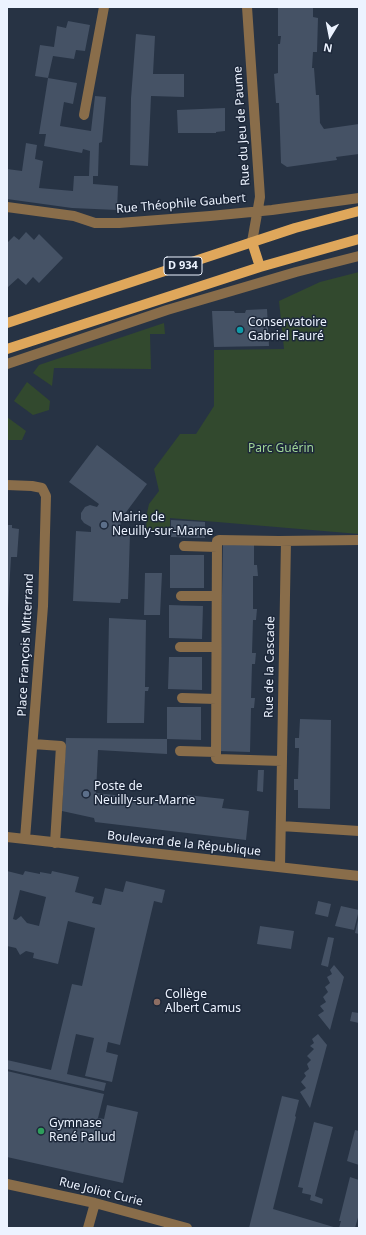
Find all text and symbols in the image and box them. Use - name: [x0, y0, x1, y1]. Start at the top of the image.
- north arrow: [310, 16, 350, 56]
- text: N: [322, 40, 334, 56]
- street label: Rue du Jeu de Paume: [231, 66, 253, 186]
- street label: Rue Théophile Gaubert: [116, 191, 246, 217]
- road number: D 934: [164, 257, 202, 275]
- place label: Conservatoire Gabriel Fauré: [248, 316, 327, 344]
- marker: Conservatoire Gabriel Fauré: [235, 325, 245, 335]
- park label: Parc Guérin: [248, 442, 314, 456]
- place label: Mairie de Neuilly-sur-Marne: [112, 511, 213, 539]
- marker: Mairie de Neuilly-sur-Marne: [99, 520, 109, 530]
- street label: Place François Mitterrand: [15, 573, 37, 717]
- street label: Rue de la Cascade: [262, 616, 278, 718]
- place label: Poste de Neuilly-sur-Marne: [94, 780, 195, 808]
- marker: Poste de Neuilly-sur-Marne: [81, 789, 91, 799]
- street label: Boulevard de la République: [106, 829, 262, 859]
- place label: Collège Albert Camus: [165, 988, 241, 1016]
- marker: Collège Albert Camus: [152, 997, 162, 1007]
- place label: Gymnase René Pallud: [49, 1117, 116, 1145]
- marker: Gymnase René Pallud: [36, 1126, 46, 1136]
- street label: Rue Joliot Curie: [58, 1175, 144, 1209]

